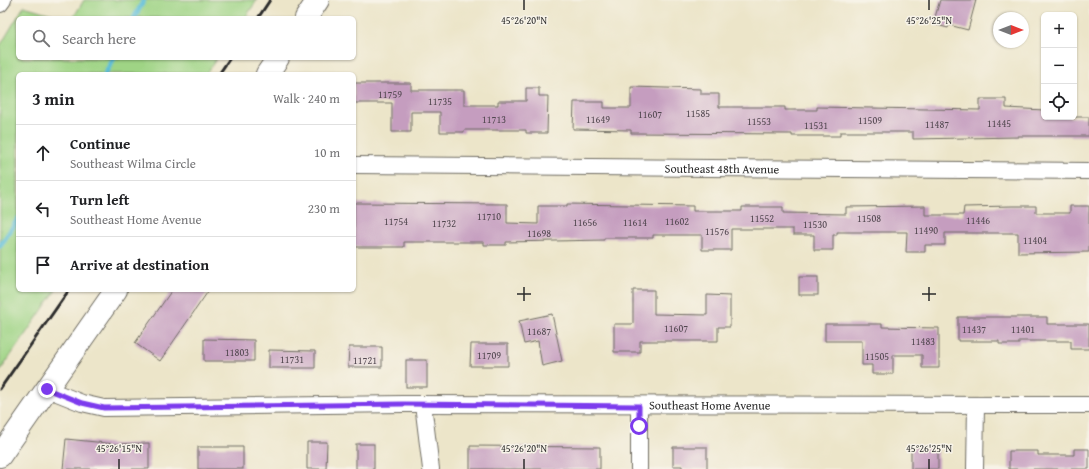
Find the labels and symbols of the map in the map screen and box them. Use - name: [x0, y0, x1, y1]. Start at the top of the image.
- north arrow: [993, 12, 1029, 48]
- text: 45°26'20"N: [501, 13, 547, 28]
- text: 45°26'25"N: [906, 13, 952, 28]
- house number: 11759: [378, 87, 402, 102]
- house number: 11735: [428, 94, 452, 109]
- house number: 11585: [686, 106, 710, 121]
- house number: 11607: [638, 107, 662, 122]
- house number: 11713: [482, 112, 506, 127]
- house number: 11649: [586, 112, 610, 127]
- house number: 11509: [858, 113, 882, 128]
- house number: 11553: [747, 114, 771, 129]
- house number: 11445: [987, 116, 1011, 131]
- house number: 11487: [925, 117, 949, 132]
- house number: 11531: [804, 118, 828, 133]
- street label: Southeast 48th Avenue: [665, 159, 780, 177]
- house number: 11710: [477, 209, 501, 224]
- house number: 11552: [750, 211, 774, 226]
- house number: 11508: [857, 211, 881, 226]
- house number: 11446: [966, 213, 990, 228]
- house number: 11754: [384, 214, 408, 229]
- house number: 11602: [665, 214, 689, 229]
- house number: 11656: [573, 215, 597, 230]
- house number: 11614: [623, 215, 647, 230]
- house number: 11732: [432, 216, 456, 231]
- house number: 11530: [803, 217, 827, 232]
- house number: 11490: [914, 223, 938, 238]
- house number: 11576: [705, 224, 729, 239]
- house number: 11698: [527, 226, 551, 241]
- house number: 11404: [1023, 233, 1047, 248]
- house number: 11607: [664, 321, 688, 336]
- house number: 11437: [962, 322, 986, 337]
- house number: 11401: [1011, 322, 1035, 337]
- house number: 11687: [527, 324, 551, 339]
- house number: 11483: [911, 334, 935, 349]
- house number: 11803: [225, 345, 249, 360]
- house number: 11709: [477, 348, 501, 363]
- house number: 11505: [865, 349, 889, 364]
- house number: 11731: [280, 352, 304, 367]
- house number: 11721: [353, 353, 377, 368]
- route end: [38, 380, 56, 398]
- street label: Southeast Home Avenue: [649, 396, 771, 413]
- route start: [630, 417, 648, 435]
- text: 45°26'15"N: [96, 441, 142, 456]
- text: 45°26'20"N: [501, 441, 547, 456]
- text: 45°26'25"N: [906, 441, 952, 456]

